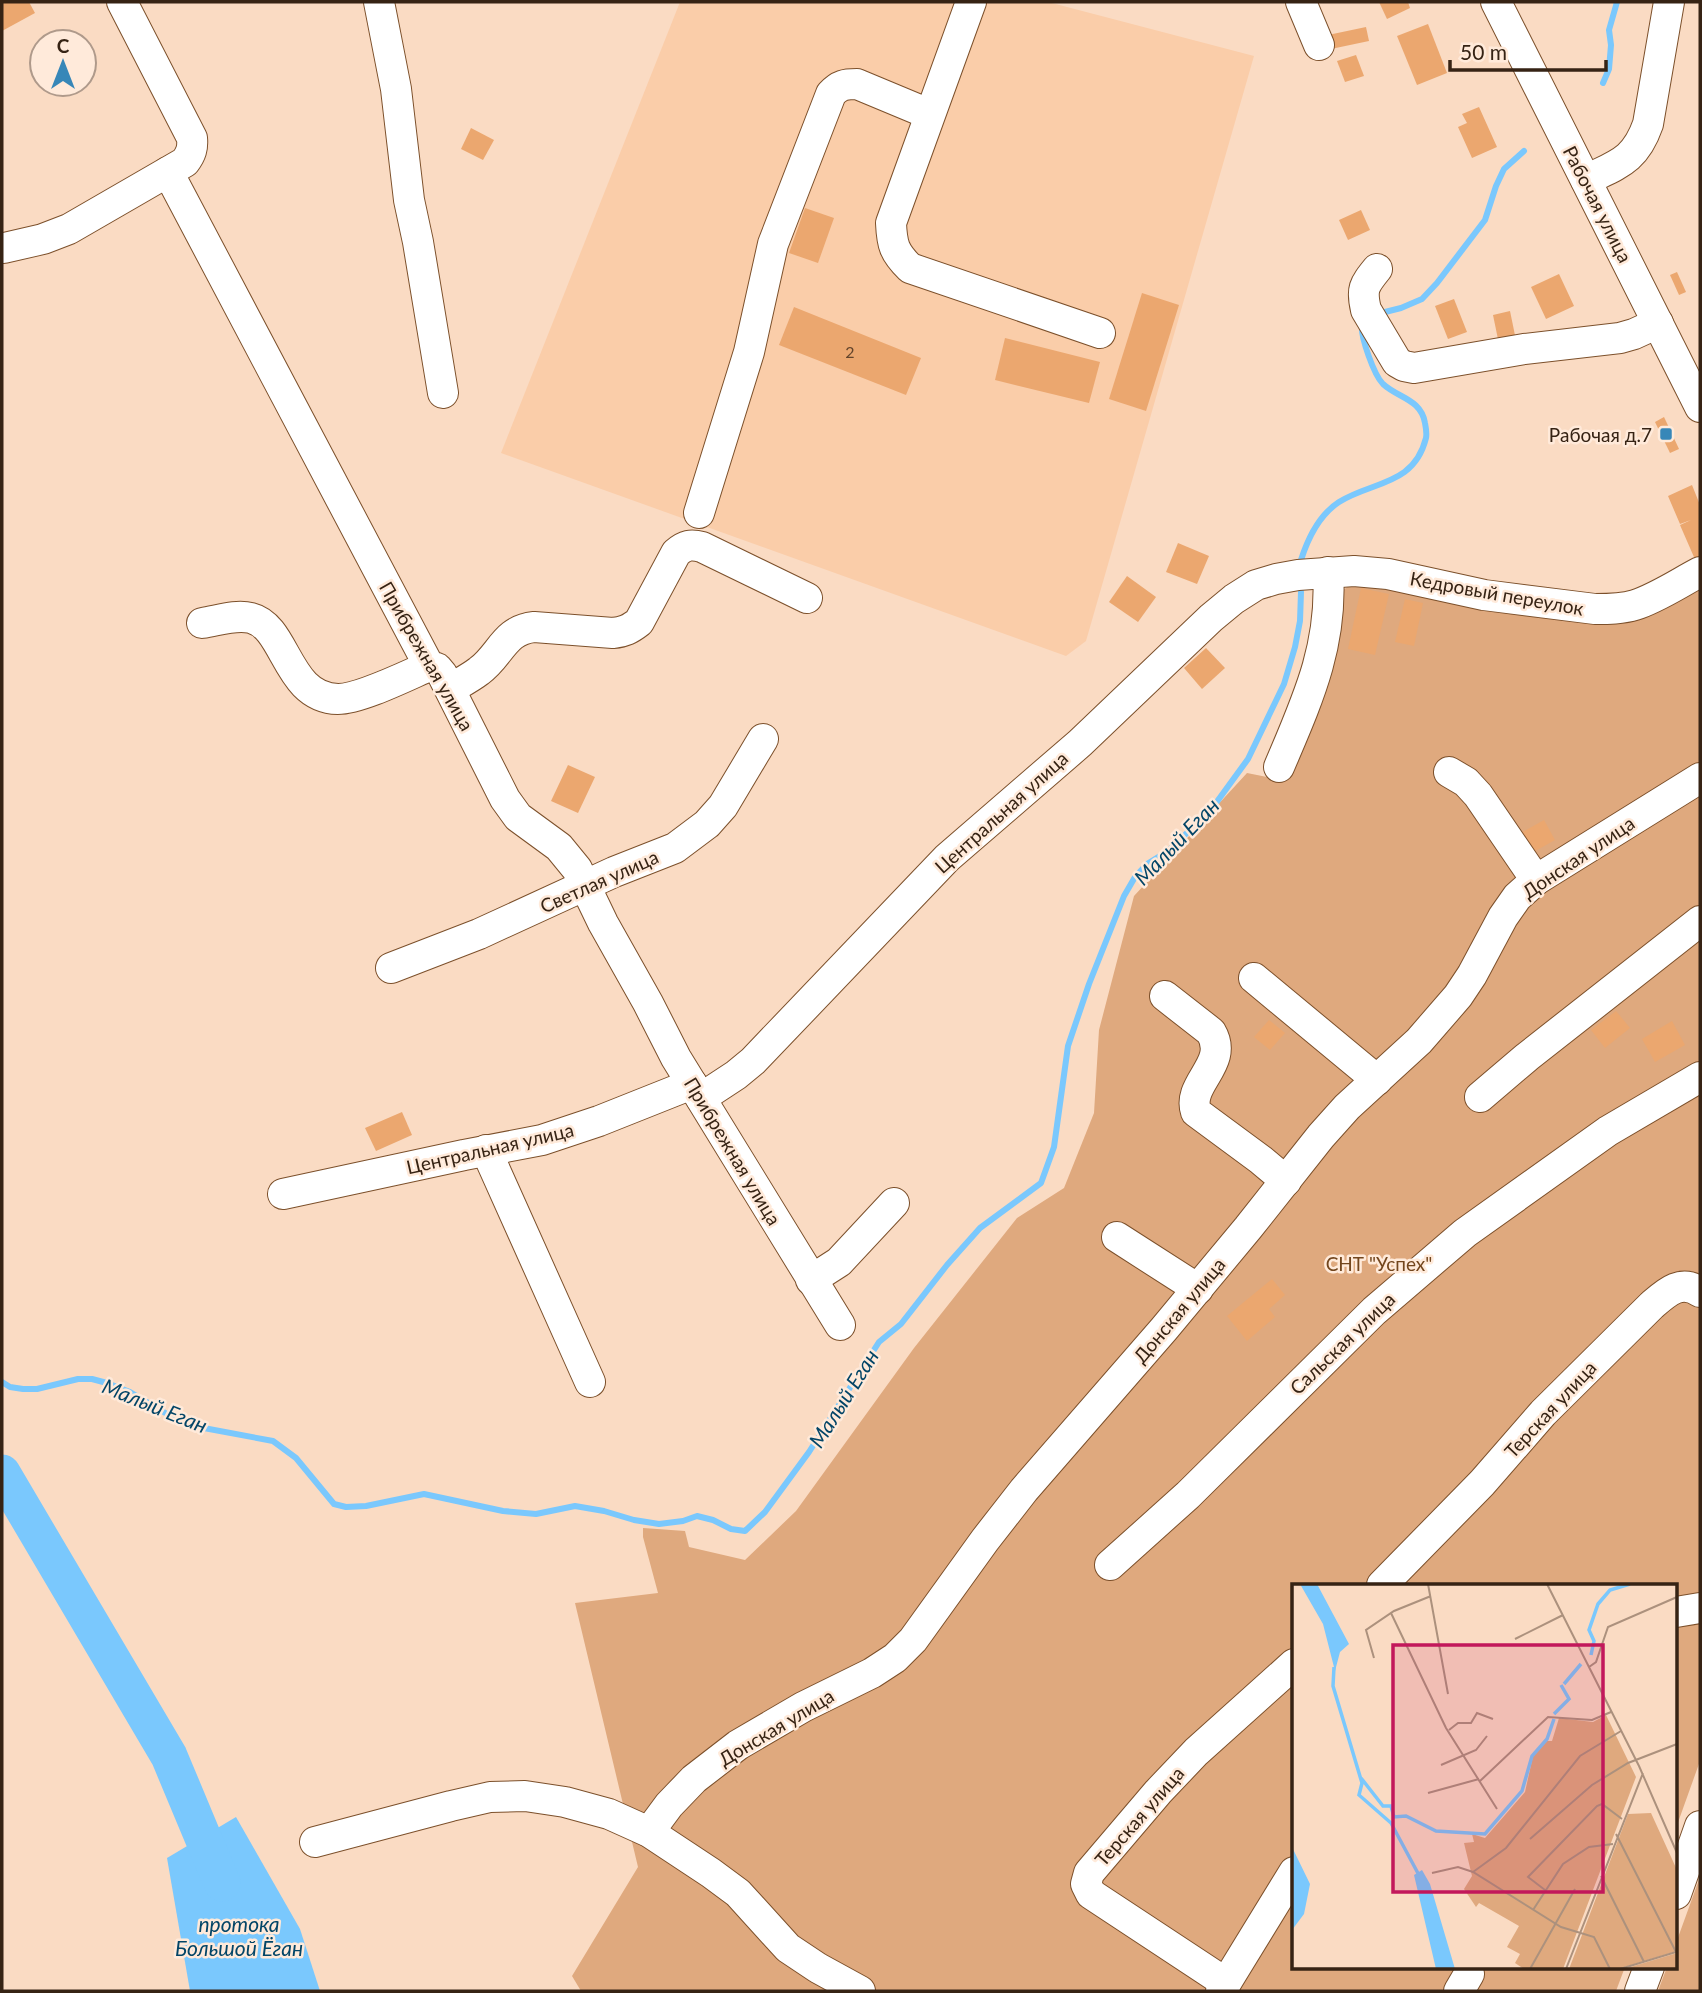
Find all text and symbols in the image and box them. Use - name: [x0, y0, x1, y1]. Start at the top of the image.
- north arrow: [28, 28, 98, 98]
- scale bar: [1450, 28, 1606, 72]
- text: С: [57, 34, 70, 57]
- text: 50 m: [1460, 39, 1507, 64]
- street label: Рабочая улица: [1559, 142, 1637, 266]
- house number: 2: [845, 342, 855, 361]
- place label: Рабочая д.7: [1549, 423, 1652, 446]
- marker: Рабочая д.7: [1658, 426, 1674, 442]
- street label: Кедровый переулок: [1408, 566, 1586, 620]
- street label: Прибрежная улица: [375, 577, 479, 735]
- street label: Центральная улица: [930, 746, 1072, 878]
- water label: Малый Еган: [1128, 792, 1224, 890]
- street label: Донская улица: [1518, 811, 1638, 903]
- street label: Светлая улица: [536, 845, 662, 917]
- street label: Прибрежная улица: [680, 1073, 786, 1229]
- street label: Центральная улица: [404, 1118, 576, 1178]
- park label: СНТ "Успех": [1326, 1252, 1432, 1275]
- street label: Донская улица: [1128, 1253, 1230, 1367]
- street label: Сальская улица: [1285, 1287, 1399, 1399]
- water label: Малый Еган: [803, 1344, 883, 1452]
- street label: Терская улица: [1499, 1356, 1601, 1462]
- water label: Малый Еган: [99, 1373, 211, 1437]
- inset map: [1292, 1584, 1678, 1968]
- street label: Донская улица: [714, 1684, 838, 1770]
- street label: Терская улица: [1090, 1762, 1188, 1870]
- water label: протока Большой Ёган: [175, 1911, 303, 1960]

